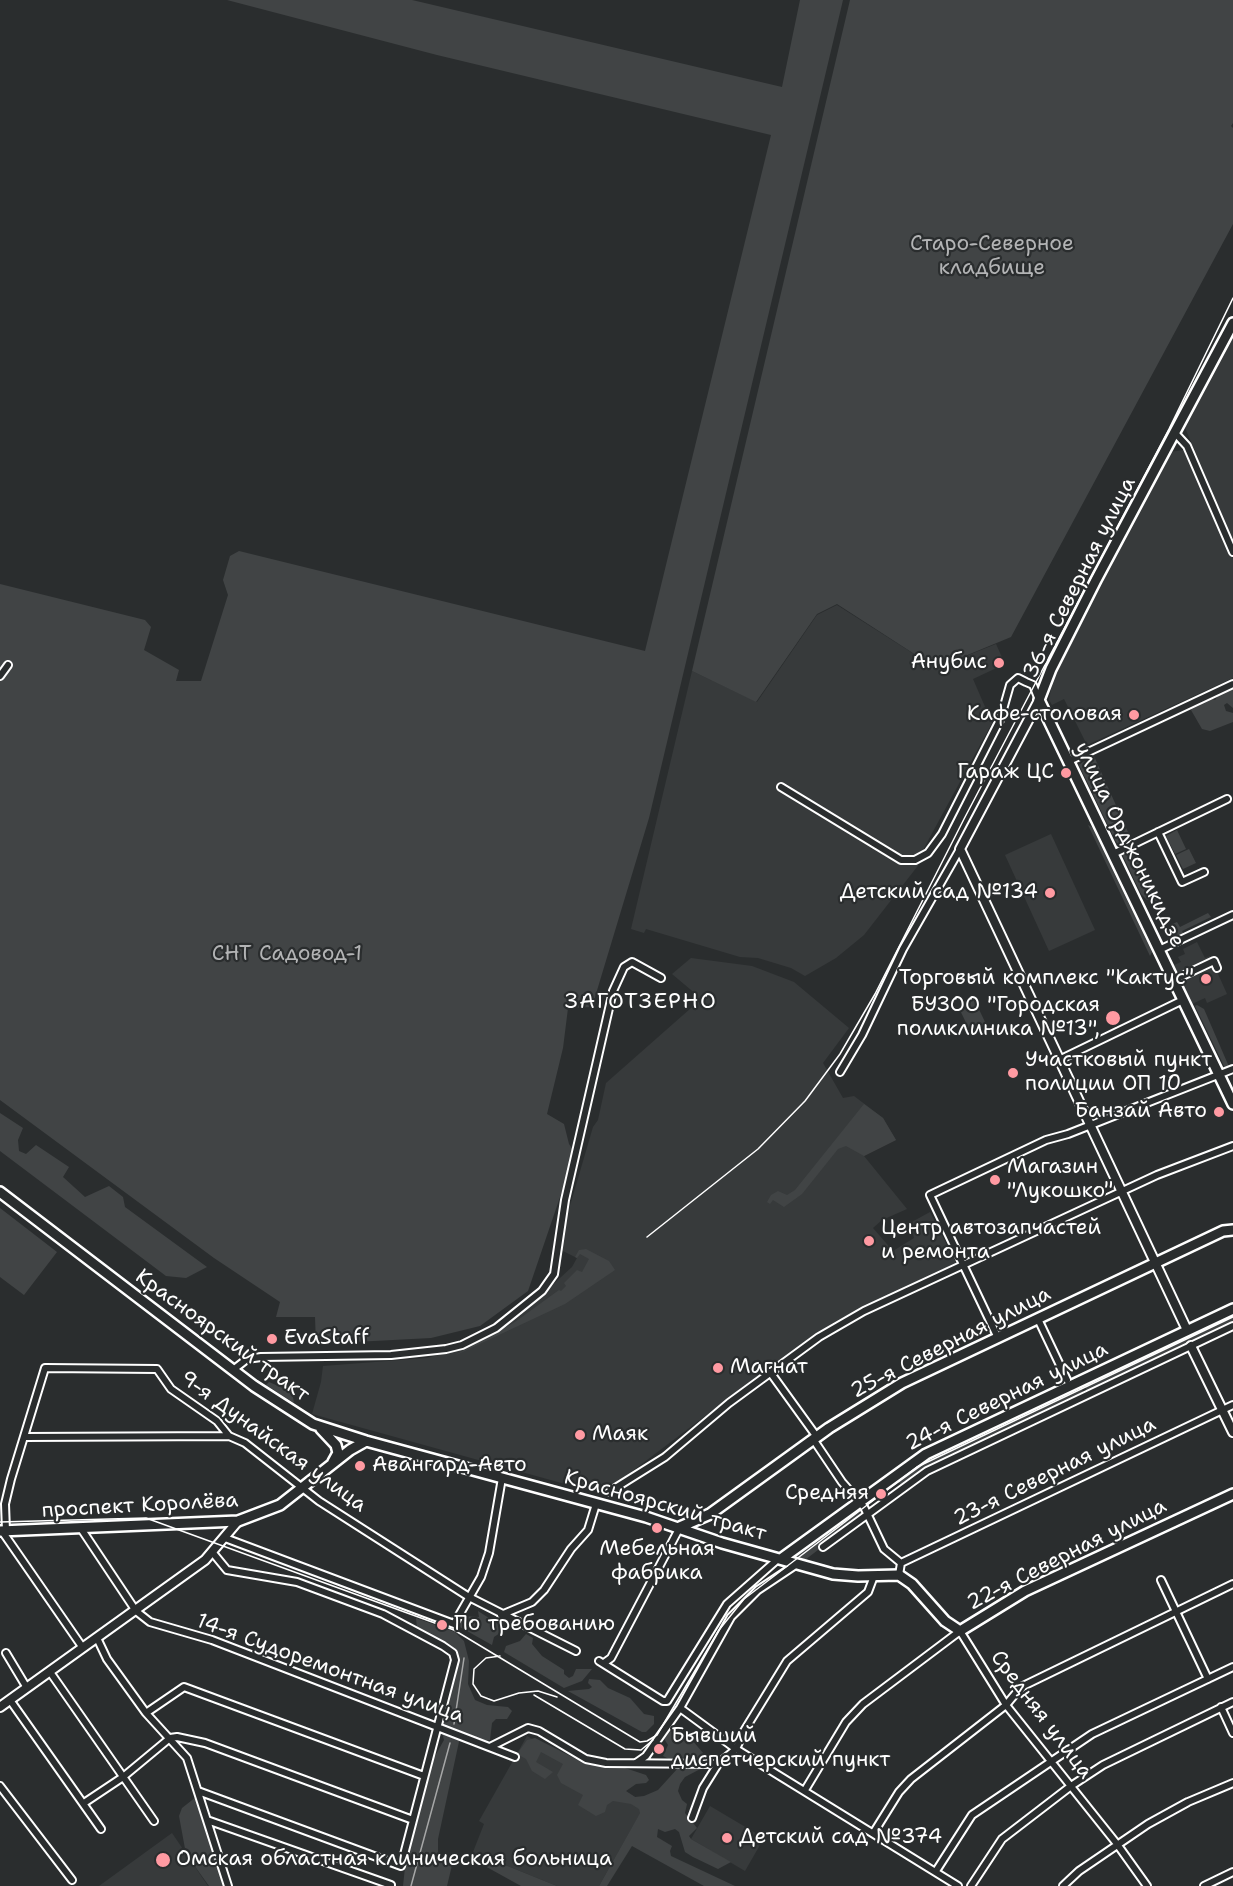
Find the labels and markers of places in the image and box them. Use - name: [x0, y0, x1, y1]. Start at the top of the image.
- place label: Анубис: [911, 650, 987, 676]
- marker: Анубис: [992, 656, 1006, 670]
- place label: Кафе-столовая: [967, 702, 1122, 728]
- marker: Кафе-столовая: [1127, 708, 1141, 722]
- place label: Гараж ЦС: [957, 760, 1054, 786]
- marker: Гараж ЦС: [1059, 766, 1073, 780]
- place label: Детский сад №134: [840, 880, 1038, 906]
- marker: Детский сад №134: [1043, 886, 1057, 900]
- place label: Торговый комплекс "Кактус": [899, 966, 1194, 992]
- marker: Торговый комплекс "Кактус": [1199, 972, 1213, 986]
- place label: БУЗОО "Городская поликлиника №13",: [897, 993, 1100, 1043]
- marker: БУЗОО "Городская поликлиника №13",: [1104, 1009, 1122, 1027]
- place label: Участковый пункт полиции ОП 10: [1025, 1048, 1212, 1098]
- marker: Участковый пункт полиции ОП 10: [1006, 1066, 1020, 1080]
- place label: Банзай Авто: [1074, 1099, 1207, 1125]
- marker: Банзай Авто: [1212, 1105, 1226, 1119]
- place label: Магазин "Лукошко": [1007, 1155, 1113, 1205]
- marker: Магазин "Лукошко": [988, 1173, 1002, 1187]
- place label: Центр автозапчастей и ремонта: [881, 1216, 1101, 1266]
- marker: Центр автозапчастей и ремонта: [862, 1234, 876, 1248]
- place label: EvaStaff: [284, 1326, 369, 1352]
- marker: EvaStaff: [265, 1332, 279, 1346]
- place label: Магнат: [730, 1355, 808, 1381]
- marker: Магнат: [711, 1361, 725, 1375]
- place label: Маяк: [592, 1422, 648, 1448]
- marker: Маяк: [573, 1428, 587, 1442]
- place label: Авангард-Авто: [372, 1453, 527, 1479]
- marker: Авангард-Авто: [353, 1459, 367, 1473]
- place label: Средняя: [785, 1481, 869, 1507]
- marker: Средняя: [874, 1487, 888, 1501]
- marker: Мебельная фабрика: [650, 1521, 664, 1535]
- place label: Мебельная фабрика: [599, 1537, 715, 1587]
- place label: По требованию: [454, 1612, 615, 1638]
- marker: По требованию: [435, 1618, 449, 1632]
- place label: Бывший диспетчерский пункт: [671, 1724, 890, 1774]
- marker: Бывший диспетчерский пункт: [652, 1742, 666, 1756]
- place label: Детский сад №374: [739, 1825, 942, 1851]
- marker: Детский сад №374: [720, 1831, 734, 1845]
- place label: Омская областная клиническая больница: [176, 1847, 612, 1873]
- marker: Омская областная клиническая больница: [154, 1851, 172, 1869]

